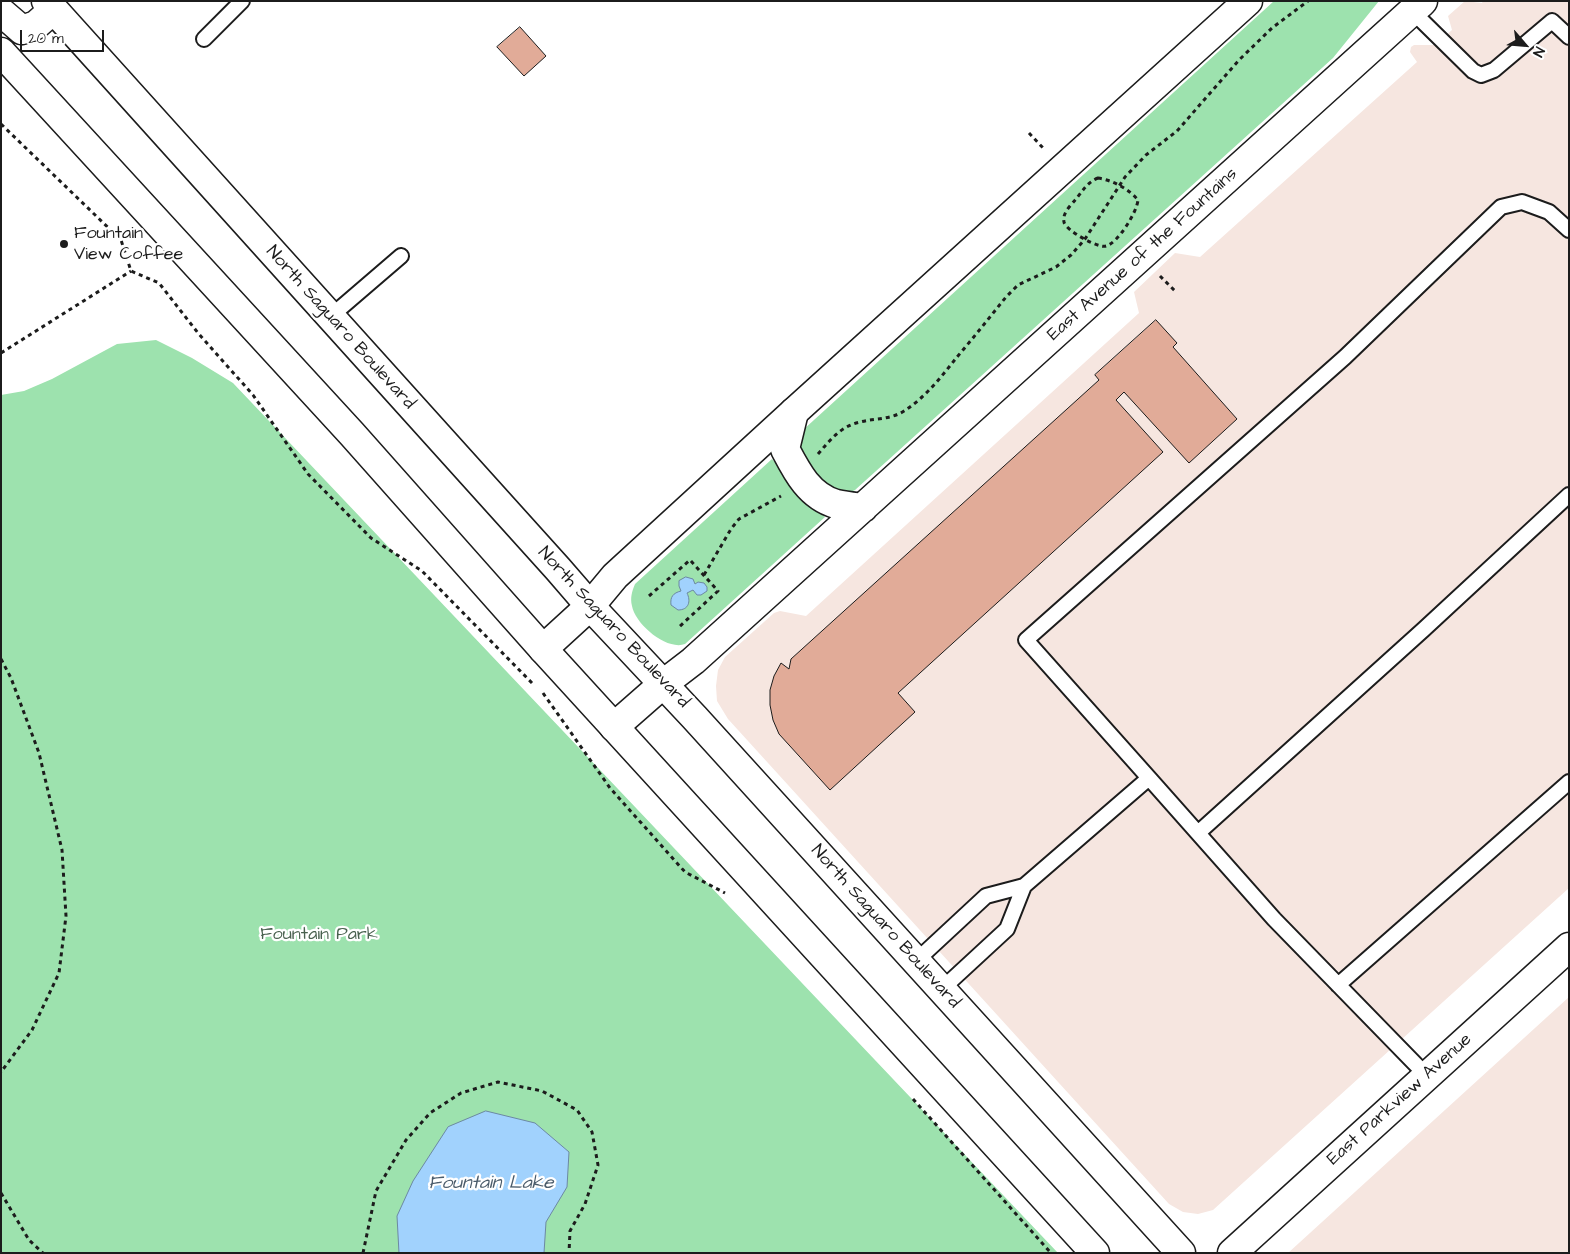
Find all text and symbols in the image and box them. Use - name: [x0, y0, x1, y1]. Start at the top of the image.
- scale bar: [22, 20, 106, 52]
- north arrow: [1500, 20, 1550, 70]
- text: 20 m: [28, 28, 64, 49]
- text: N: [1527, 43, 1549, 60]
- street label: East Avenue of the Fountains: [1044, 164, 1242, 346]
- place label: Fountain View Coffee: [74, 223, 183, 266]
- marker: Fountain View Coffee: [58, 238, 70, 250]
- street label: North Saguaro Boulevard: [261, 242, 419, 414]
- street label: North Saguaro Boulevard: [533, 543, 693, 713]
- street label: North Saguaro Boulevard: [806, 841, 964, 1013]
- park label: Fountain Park: [260, 924, 378, 946]
- street label: East Parkview Avenue: [1323, 1029, 1477, 1171]
- water label: Fountain Lake: [428, 1173, 554, 1195]

